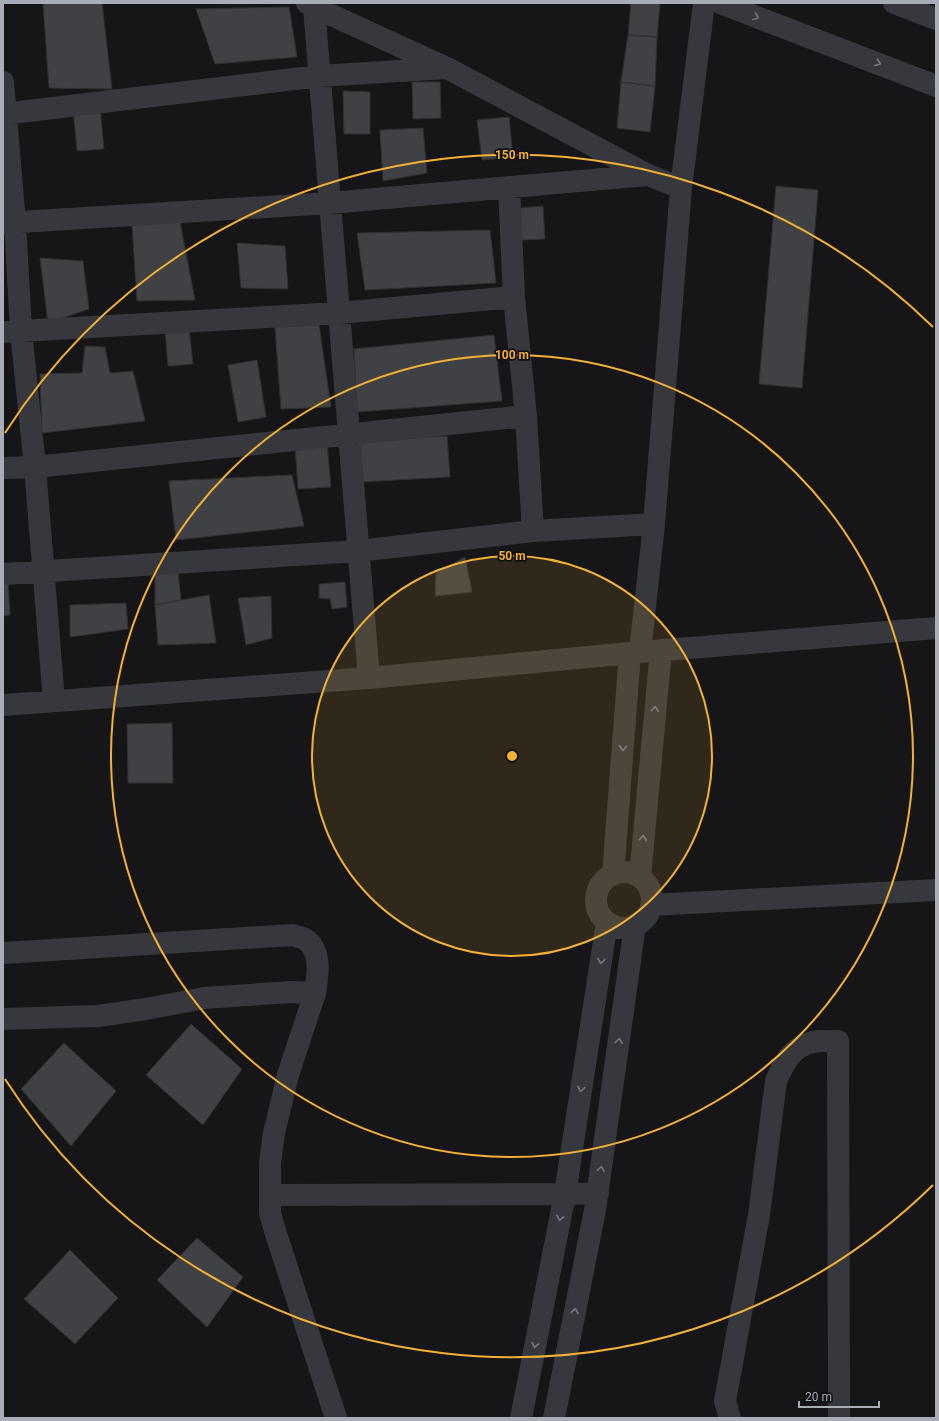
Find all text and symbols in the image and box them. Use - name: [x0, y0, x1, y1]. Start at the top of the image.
- one-way arrow: [753, 12, 760, 20]
- one-way arrow: [874, 59, 881, 67]
- text: 150 m: [495, 148, 529, 162]
- text: 100 m: [495, 348, 529, 362]
- text: 50 m: [498, 549, 526, 563]
- one-way arrow: [651, 706, 660, 712]
- one-way arrow: [618, 744, 627, 751]
- centre of rings: [505, 749, 519, 763]
- one-way arrow: [639, 835, 648, 841]
- one-way arrow: [597, 958, 606, 964]
- one-way arrow: [614, 1038, 623, 1044]
- one-way arrow: [577, 1086, 586, 1092]
- one-way arrow: [596, 1166, 605, 1172]
- one-way arrow: [557, 1215, 565, 1221]
- one-way arrow: [571, 1308, 579, 1314]
- one-way arrow: [531, 1342, 540, 1348]
- scale bar: [799, 1383, 879, 1409]
- text: 20 m: [805, 1390, 832, 1404]

